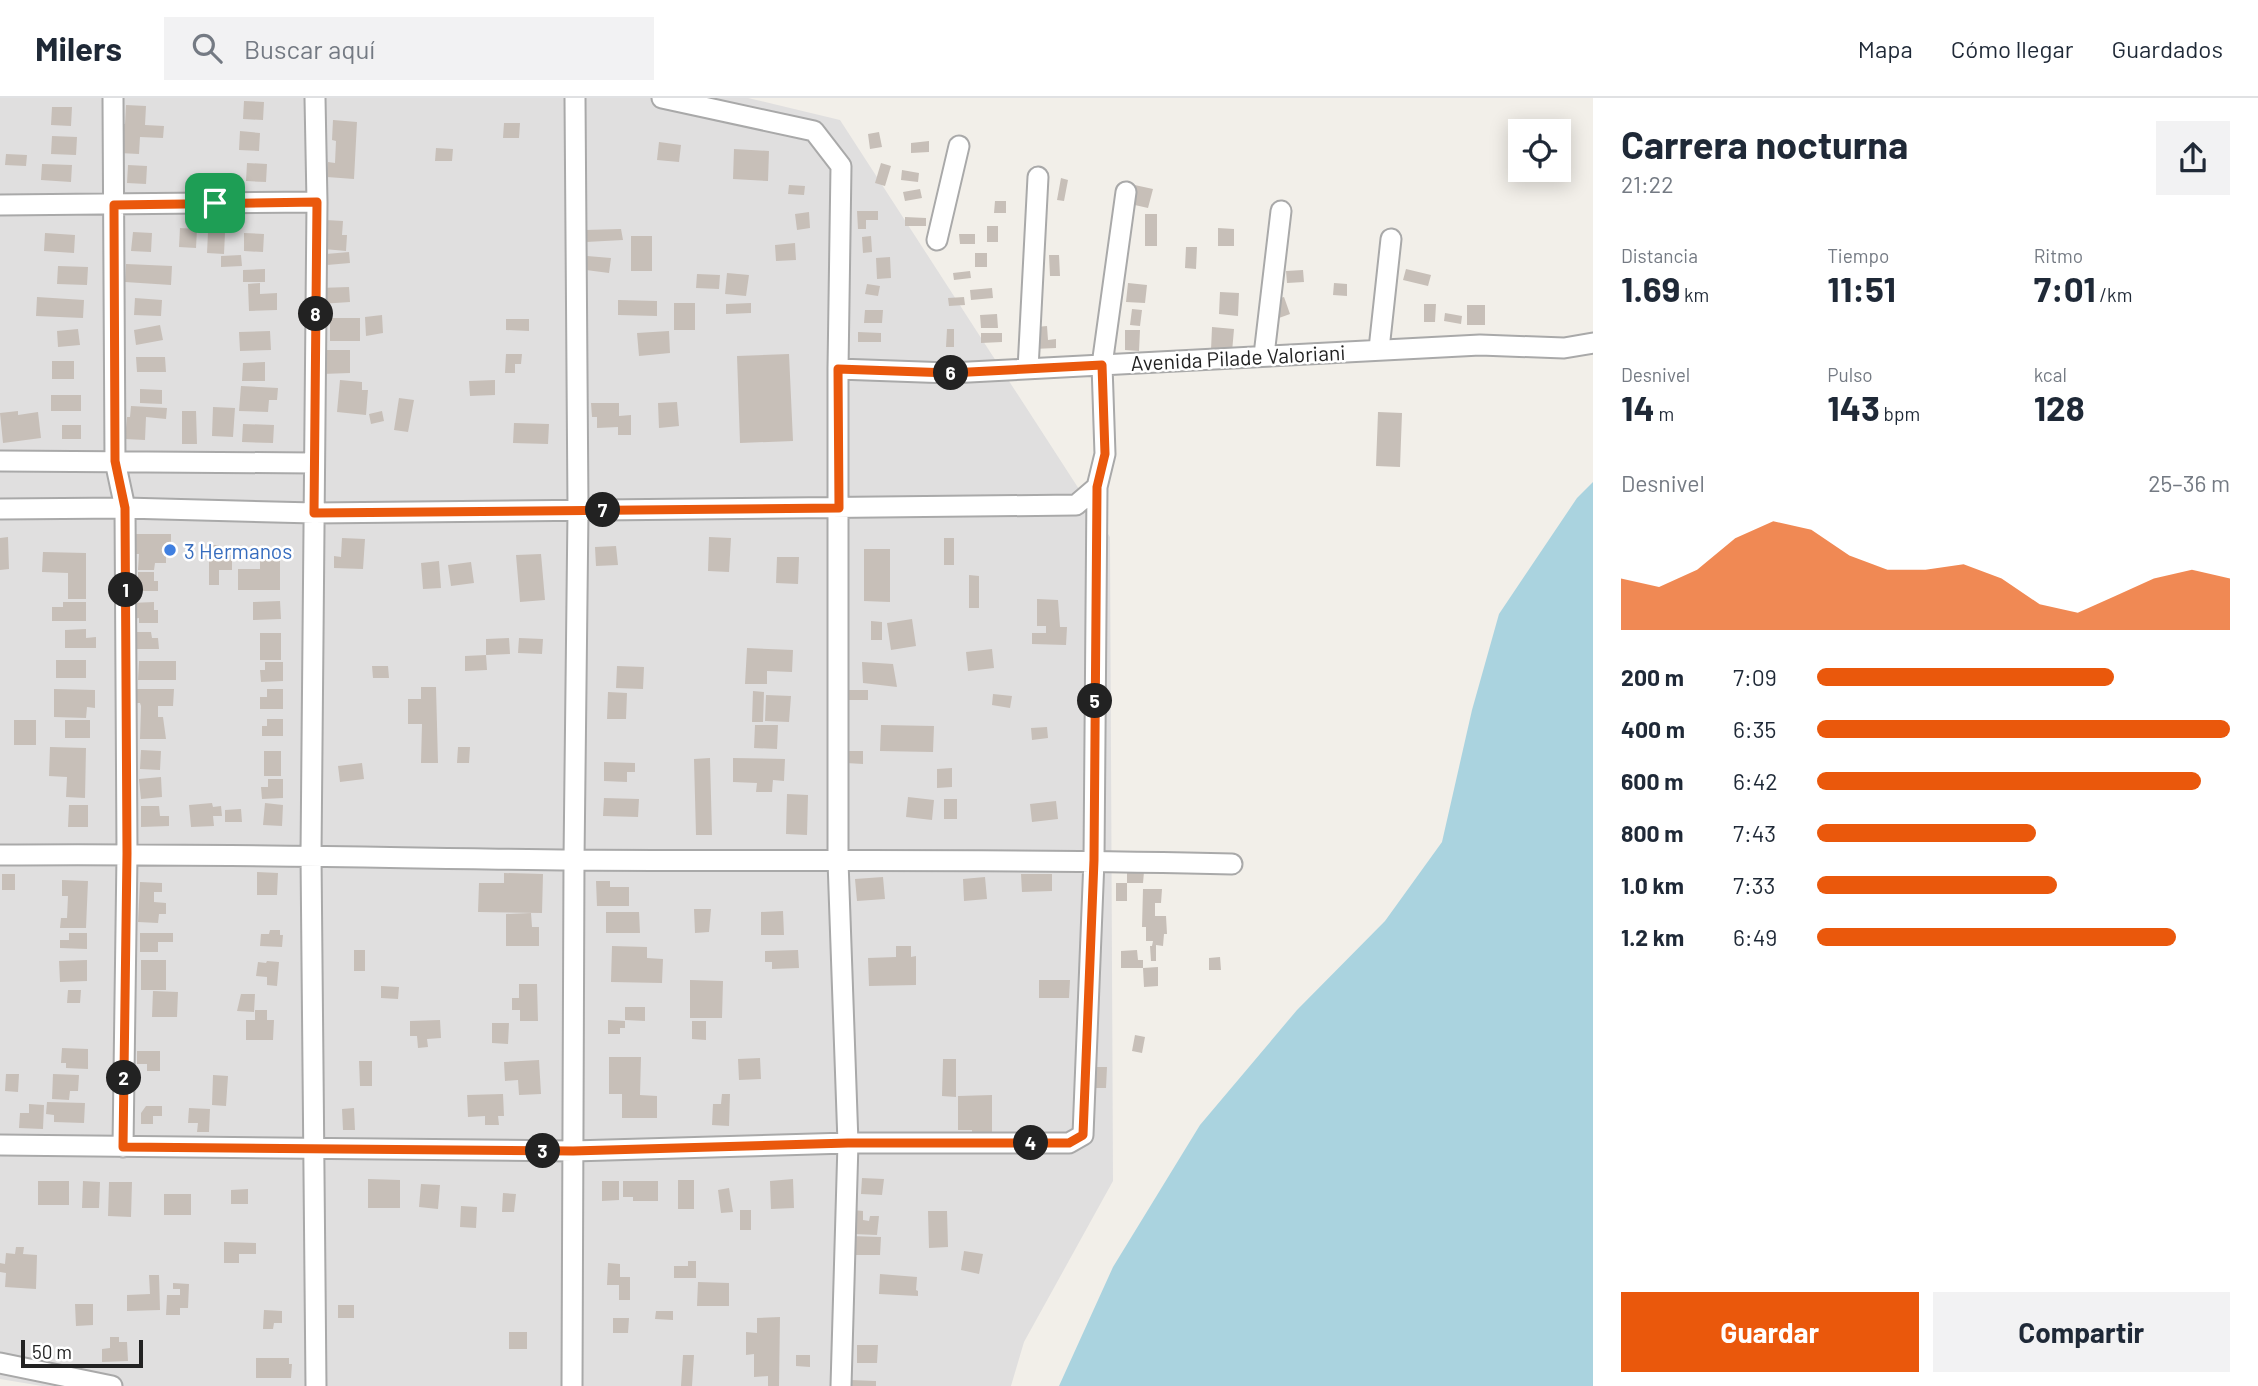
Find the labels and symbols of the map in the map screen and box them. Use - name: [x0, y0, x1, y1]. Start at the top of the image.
- pin: [185, 173, 245, 233]
- pin: 8: [298, 296, 334, 332]
- street label: Avenida Pilade Valoriani: [1130, 339, 1346, 375]
- pin: 6: [934, 356, 968, 390]
- pin: 7: [586, 492, 620, 528]
- place label: 3 Hermanos: [184, 538, 292, 563]
- marker: 3 Hermanos: [162, 542, 178, 558]
- pin: 1: [108, 573, 144, 608]
- pin: 5: [1078, 684, 1112, 718]
- pin: 2: [106, 1060, 142, 1096]
- pin: 4: [1014, 1126, 1048, 1160]
- pin: 3: [526, 1134, 560, 1168]
- scale bar: [21, 1337, 144, 1369]

